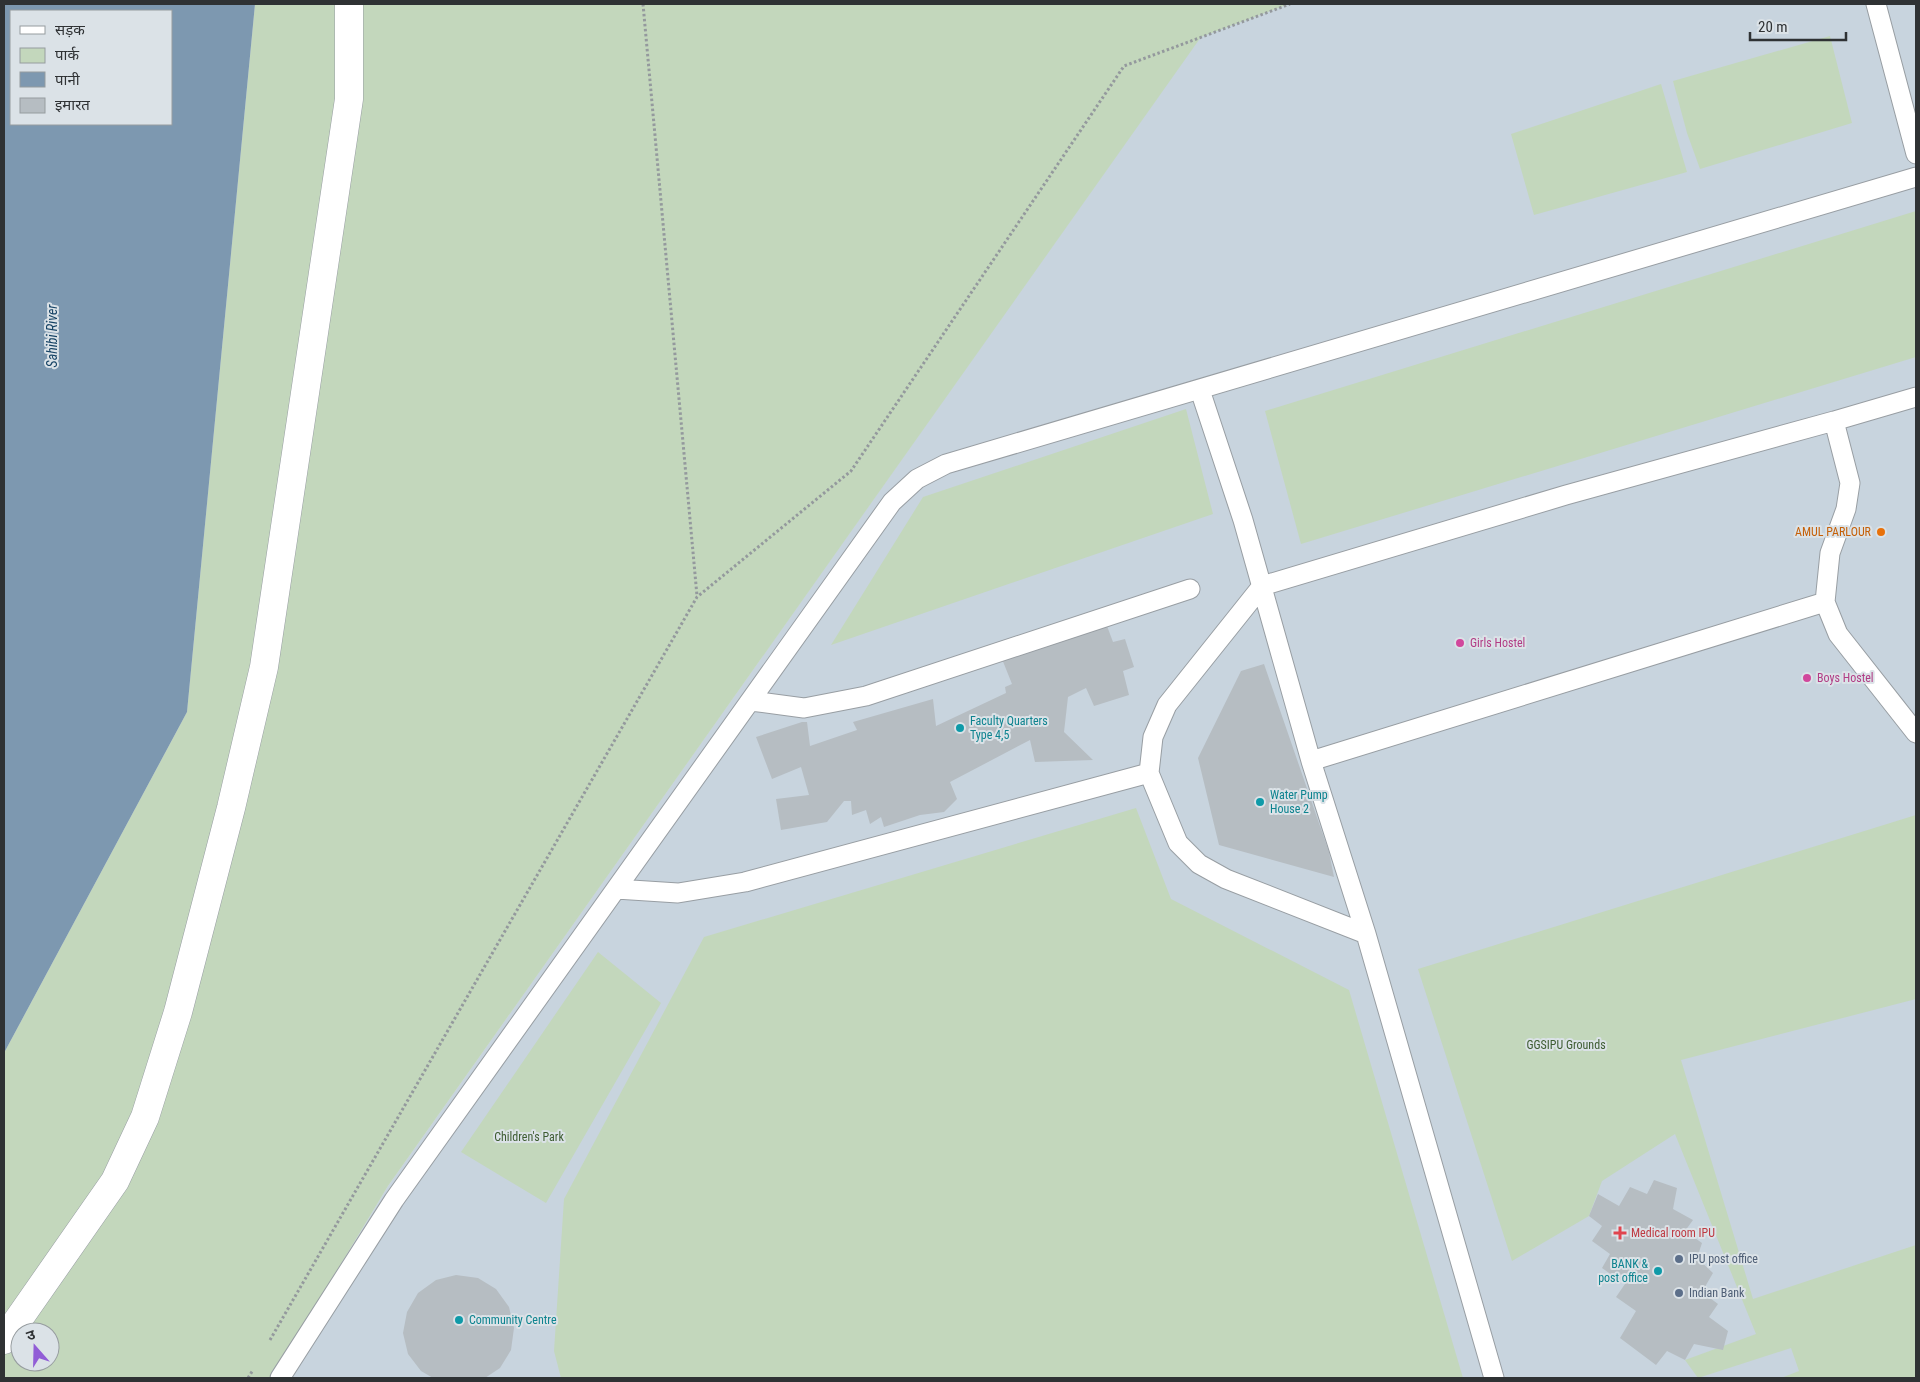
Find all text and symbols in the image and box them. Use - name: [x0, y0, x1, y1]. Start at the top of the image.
- legend: [10, 10, 172, 125]
- scale bar: [1750, 10, 1846, 42]
- text: 20 m: [1758, 18, 1788, 36]
- text: सड़क: [55, 21, 85, 39]
- text: पार्क: [55, 46, 79, 64]
- text: पानी: [55, 71, 81, 89]
- text: इमारत: [55, 96, 90, 114]
- water label: Sahibi River: [44, 304, 60, 367]
- place label: AMUL PARLOUR: [1795, 525, 1872, 539]
- marker: AMUL PARLOUR: [1875, 526, 1887, 538]
- place label: Girls Hostel: [1470, 636, 1525, 650]
- marker: Girls Hostel: [1454, 637, 1466, 649]
- place label: Boys Hostel: [1817, 671, 1874, 685]
- marker: Boys Hostel: [1801, 672, 1813, 684]
- place label: Faculty Quarters Type 4,5: [970, 714, 1048, 742]
- marker: Faculty Quarters Type 4,5: [954, 722, 966, 734]
- place label: Water Pump House 2: [1270, 788, 1328, 816]
- marker: Water Pump House 2: [1254, 796, 1266, 808]
- park label: GGSIPU Grounds: [1526, 1038, 1606, 1052]
- park label: Children's Park: [494, 1130, 564, 1144]
- marker: Medical room IPU: [1613, 1226, 1627, 1240]
- place label: Medical room IPU: [1631, 1226, 1715, 1240]
- place label: IPU post office: [1689, 1252, 1758, 1266]
- marker: IPU post office: [1673, 1253, 1685, 1265]
- place label: BANK & post office: [1598, 1257, 1648, 1285]
- marker: BANK & post office: [1652, 1265, 1664, 1277]
- place label: Indian Bank: [1689, 1286, 1745, 1300]
- marker: Indian Bank: [1673, 1287, 1685, 1299]
- place label: Community Centre: [469, 1313, 557, 1327]
- marker: Community Centre: [453, 1314, 465, 1326]
- north arrow: [10, 1322, 60, 1372]
- text: उ: [24, 1326, 38, 1344]

